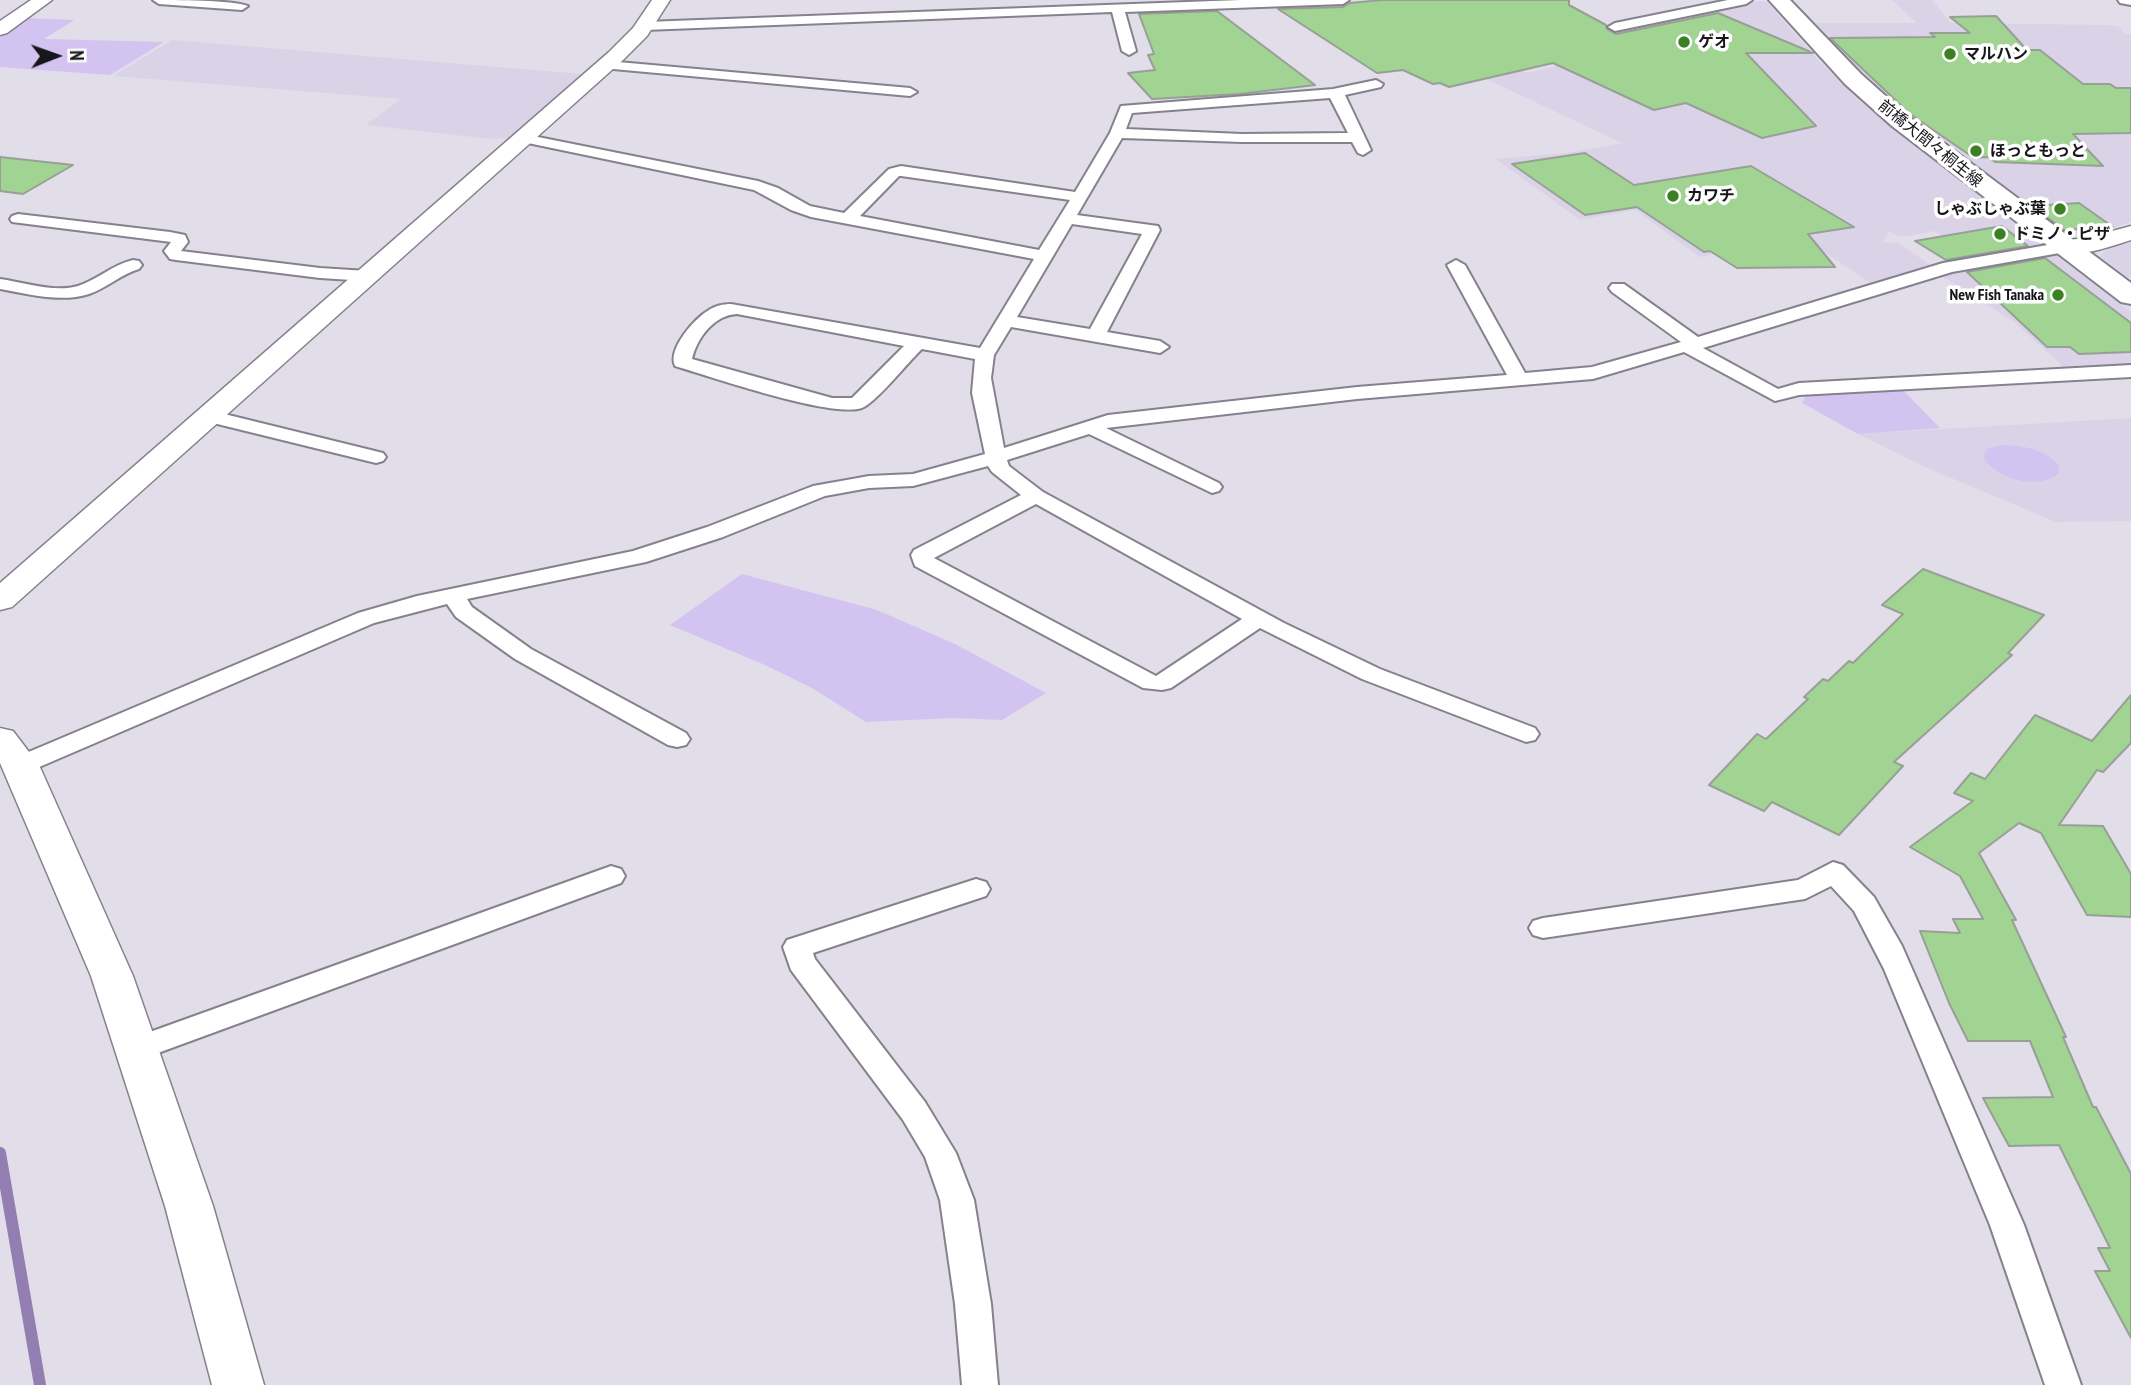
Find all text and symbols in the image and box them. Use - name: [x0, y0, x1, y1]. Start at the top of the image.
- north arrow: [21, 21, 91, 91]
- place label: ゲオ: [1698, 32, 1730, 52]
- marker: ゲオ: [1676, 34, 1692, 50]
- place label: マルハン: [1964, 44, 2028, 64]
- marker: マルハン: [1942, 46, 1958, 62]
- text: N: [65, 50, 89, 61]
- street label: 前橋大間々桐生線: [1874, 96, 1986, 192]
- place label: ほっともっと: [1990, 141, 2086, 161]
- marker: ほっともっと: [1968, 143, 1984, 159]
- place label: カワチ: [1687, 186, 1735, 206]
- marker: カワチ: [1665, 188, 1681, 204]
- place label: しゃぶしゃぶ葉: [1934, 199, 2046, 219]
- marker: しゃぶしゃぶ葉: [2052, 201, 2068, 217]
- place label: ドミノ・ピザ: [2014, 224, 2110, 244]
- marker: ドミノ・ピザ: [1992, 226, 2008, 242]
- place label: New Fish Tanaka: [1950, 285, 2044, 305]
- marker: New Fish Tanaka: [2050, 287, 2066, 303]

